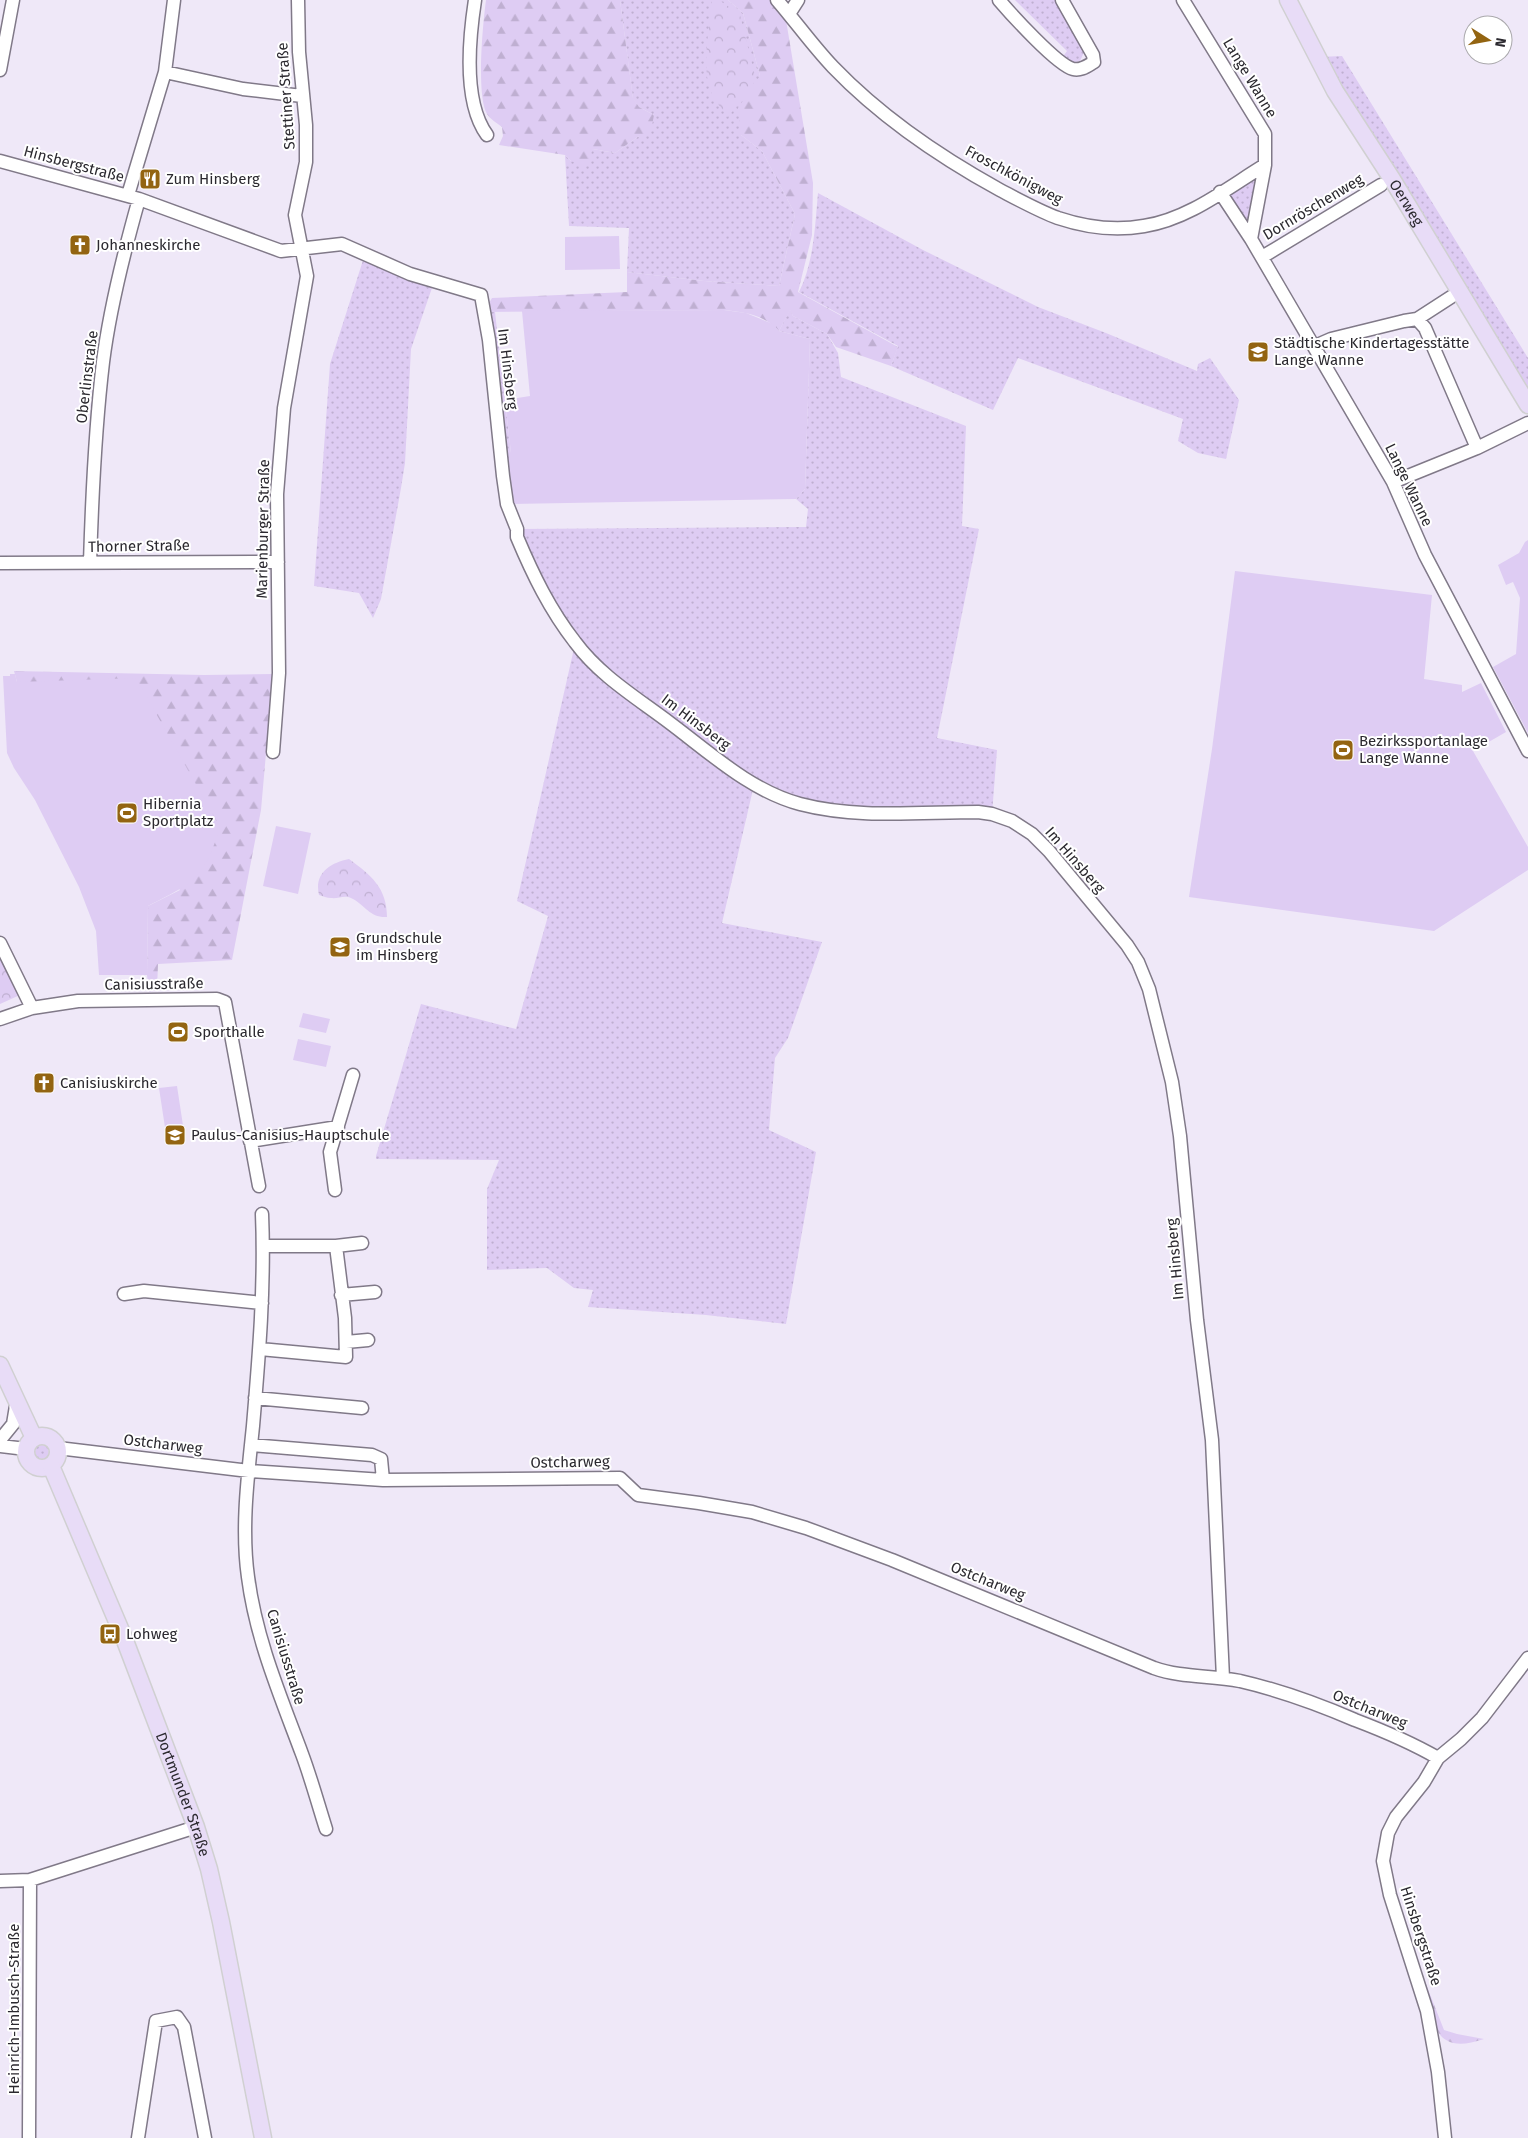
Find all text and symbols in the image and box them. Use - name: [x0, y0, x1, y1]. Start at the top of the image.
- north arrow: [1463, 15, 1513, 65]
- street label: Lange Wanne: [1219, 35, 1281, 121]
- text: N: [1491, 36, 1510, 49]
- street label: Stettiner Straße: [273, 42, 299, 150]
- street label: Hinsbergstraße: [22, 142, 126, 186]
- street label: Froschkönigweg: [962, 142, 1066, 208]
- restaurant icon: Zum Hinsberg: [138, 167, 162, 191]
- place label: Zum Hinsberg: [166, 170, 260, 188]
- street label: Dornröschenweg: [1260, 170, 1367, 244]
- street label: Oerweg: [1385, 176, 1427, 229]
- church icon: Johanneskirche: [68, 233, 92, 257]
- place label: Johanneskirche: [96, 236, 200, 254]
- street label: Im Hinsberg: [494, 327, 522, 411]
- street label: Oberlinstraße: [72, 329, 102, 425]
- place label: Städtische Kindertagesstätte Lange Wanne: [1274, 334, 1469, 369]
- school or university icon: Städtische Kindertagesstätte Lange Wanne: [1246, 340, 1270, 364]
- street label: Lange Wanne: [1381, 441, 1437, 529]
- street label: Marienburger Straße: [253, 459, 273, 599]
- street label: Thorner Straße: [88, 536, 190, 556]
- street label: Im Hinsberg: [658, 690, 734, 754]
- place label: Bezirkssportanlage Lange Wanne: [1359, 732, 1488, 767]
- sports icon: Bezirkssportanlage Lange Wanne: [1331, 738, 1355, 762]
- place label: Hibernia Sportplatz: [143, 795, 214, 830]
- sports icon: Hibernia Sportplatz: [115, 801, 139, 825]
- street label: Im Hinsberg: [1041, 823, 1109, 897]
- place label: Grundschule im Hinsberg: [356, 929, 442, 964]
- school or university icon: Grundschule im Hinsberg: [328, 935, 352, 959]
- street label: Canisiusstraße: [104, 974, 204, 994]
- sports icon: Sporthalle: [166, 1020, 190, 1044]
- place label: Sporthalle: [194, 1023, 265, 1041]
- church icon: Canisiuskirche: [32, 1071, 56, 1095]
- place label: Canisiuskirche: [60, 1074, 158, 1092]
- school or university icon: Paulus-Canisius-Hauptschule: [163, 1123, 187, 1147]
- place label: Paulus-Canisius-Hauptschule: [191, 1126, 390, 1144]
- street label: Im Hinsberg: [1162, 1217, 1188, 1301]
- street label: Ostcharweg: [123, 1430, 204, 1458]
- street label: Ostcharweg: [530, 1452, 610, 1472]
- street label: Ostcharweg: [948, 1558, 1028, 1604]
- street label: Canisiusstraße: [263, 1607, 309, 1707]
- bus stop icon: Lohweg: [98, 1622, 122, 1646]
- place label: Lohweg: [126, 1625, 178, 1643]
- street label: Ostcharweg: [1330, 1686, 1410, 1732]
- street label: Dortmunder Straße: [152, 1730, 214, 1859]
- street label: Hinsbergstraße: [1396, 1884, 1446, 1988]
- street label: Heinrich-Imbusch-Straße: [5, 1924, 23, 2094]

